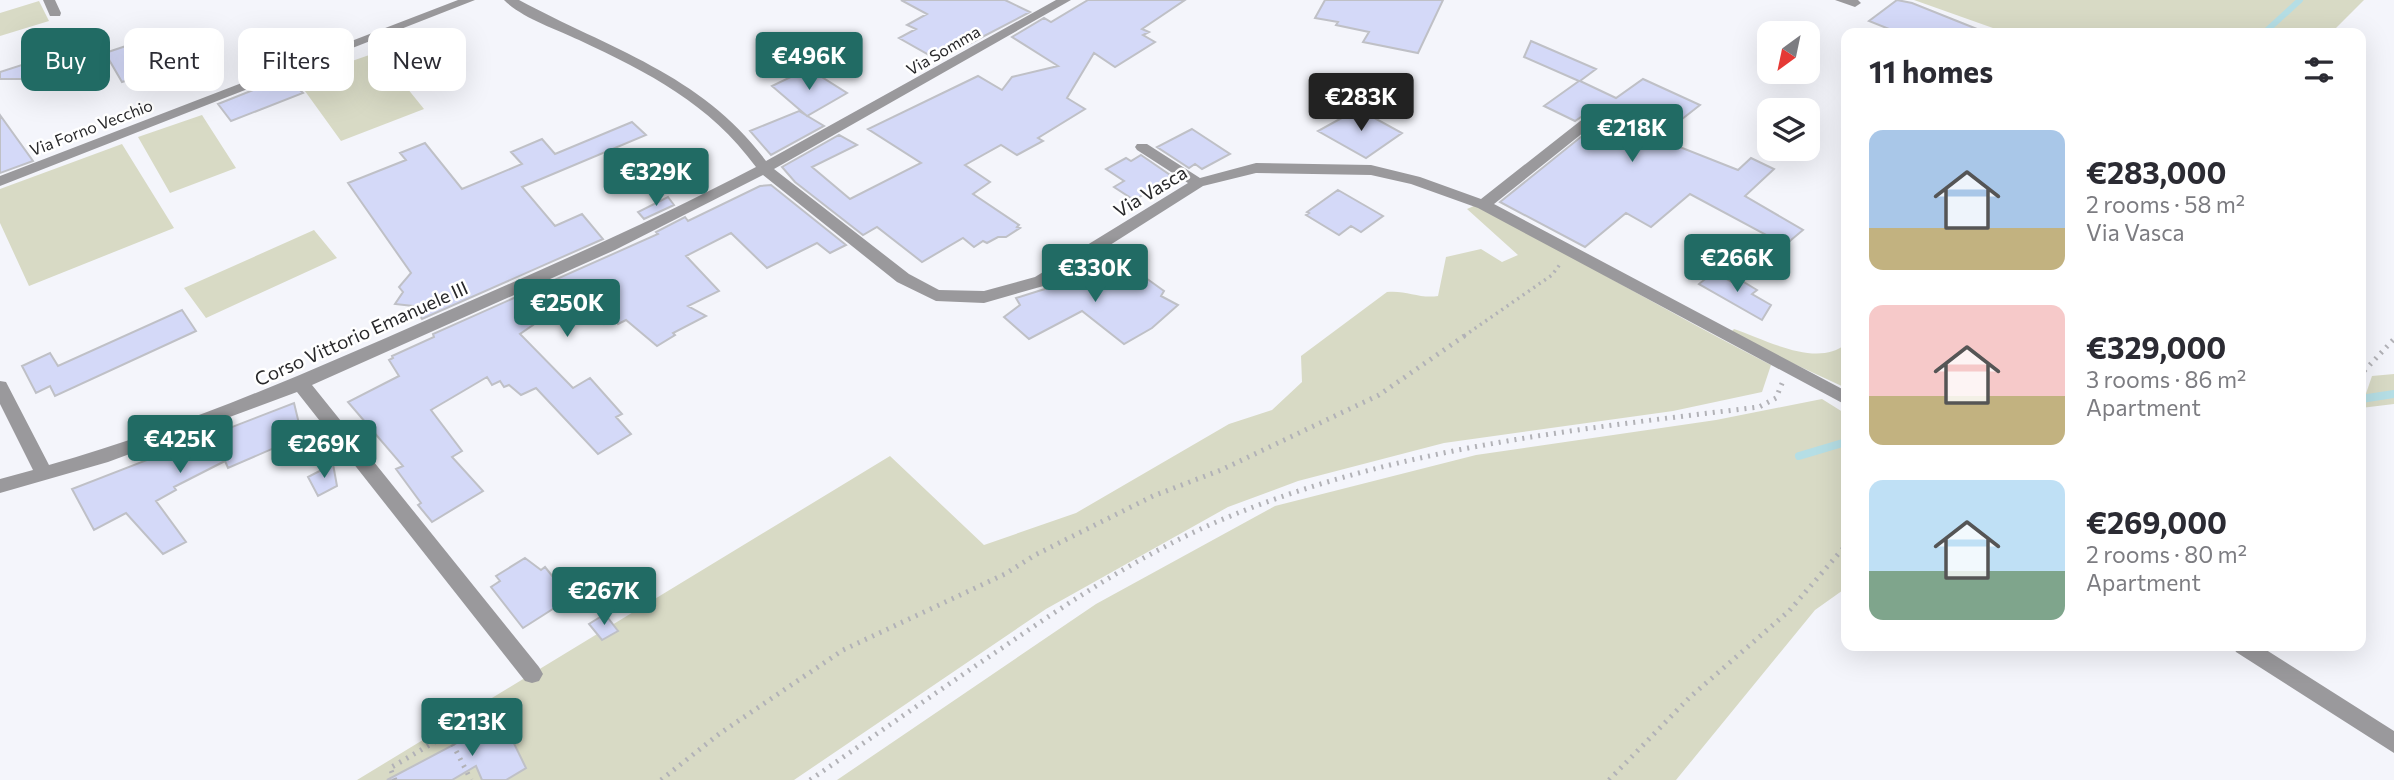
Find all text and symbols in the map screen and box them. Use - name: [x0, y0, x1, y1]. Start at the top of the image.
- street label: Via Somma: [903, 21, 983, 79]
- north arrow: [1757, 21, 1820, 84]
- map controls: [1757, 21, 1820, 161]
- chip: Buy: [21, 28, 110, 91]
- chip: Rent: [124, 28, 224, 91]
- chip: Filters: [238, 28, 354, 91]
- chip: New: [368, 28, 466, 91]
- pin: €496K: [760, 32, 858, 92]
- text: €496K: [772, 41, 846, 69]
- icon: filters: [2300, 51, 2338, 89]
- text: 11 homes: [1869, 52, 1993, 89]
- pin: €283K: [1312, 74, 1410, 133]
- text: €283K: [1325, 82, 1397, 110]
- street label: Via Forno Vecchio: [27, 95, 155, 159]
- button: layers: [1757, 98, 1820, 161]
- pin: €218K: [1583, 104, 1681, 164]
- text: €218K: [1597, 113, 1667, 141]
- pin: €329K: [607, 148, 705, 208]
- text: €283,000: [2086, 153, 2226, 190]
- text: €329K: [620, 157, 692, 185]
- icon: home: [1925, 158, 2009, 242]
- street label: Via Vasca: [1109, 160, 1191, 222]
- text: 2 rooms · 58 m²: [2086, 190, 2245, 218]
- text: Via Vasca: [2086, 218, 2185, 246]
- pin: €266K: [1688, 234, 1786, 294]
- text: €266K: [1700, 243, 1774, 271]
- pin: €330K: [1046, 244, 1144, 304]
- text: €330K: [1058, 253, 1132, 281]
- street label: Corso Vittorio Emanuele III: [251, 275, 471, 391]
- pin: €250K: [518, 280, 616, 339]
- text: €250K: [530, 288, 604, 316]
- text: €329,000: [2086, 328, 2226, 365]
- icon: home: [1925, 333, 2009, 417]
- text: 3 rooms · 86 m²: [2086, 365, 2246, 393]
- text: Apartment: [2086, 393, 2201, 421]
- pin: €425K: [131, 416, 229, 475]
- pin: €269K: [275, 420, 373, 480]
- text: €425K: [144, 424, 216, 452]
- text: €269K: [287, 429, 361, 457]
- text: €269,000: [2086, 503, 2227, 540]
- icon: home: [1925, 508, 2009, 592]
- text: 2 rooms · 80 m²: [2086, 540, 2247, 568]
- pin: €267K: [555, 568, 653, 627]
- text: Apartment: [2086, 568, 2201, 596]
- text: €267K: [568, 576, 640, 604]
- pin: €213K: [423, 698, 521, 758]
- text: €213K: [437, 707, 507, 735]

